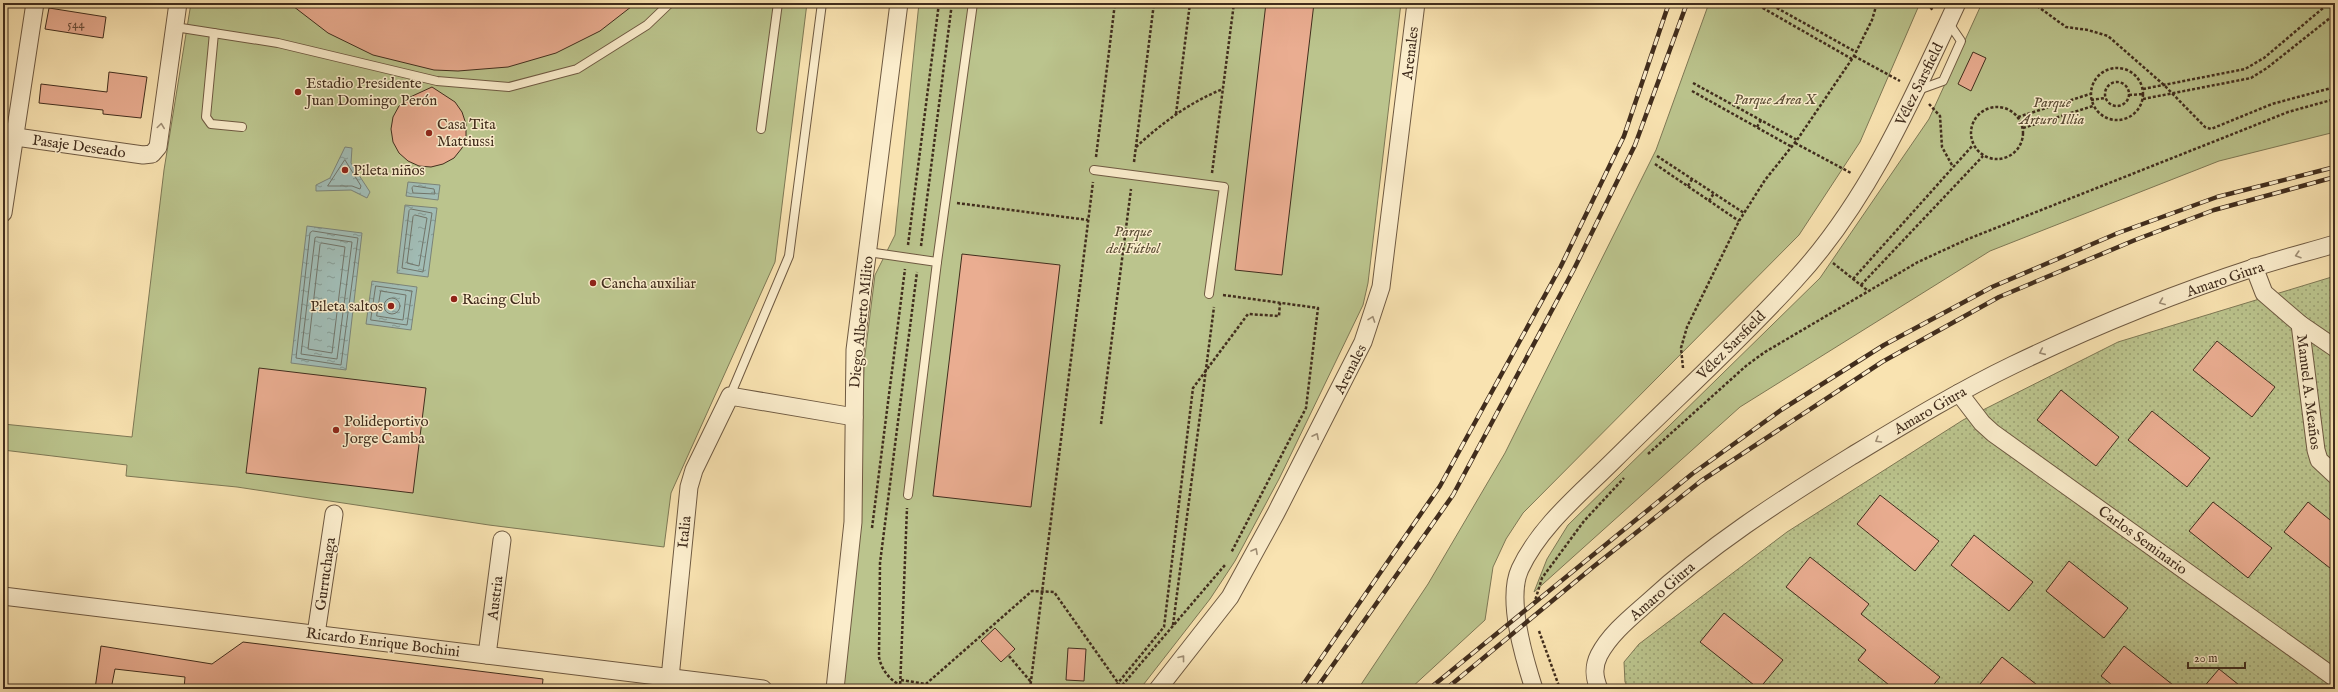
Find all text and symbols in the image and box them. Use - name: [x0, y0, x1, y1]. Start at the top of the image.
- house number: 544: [67, 16, 85, 33]
- street label: Arenales: [1398, 25, 1423, 82]
- street label: Vélez Sarsfield: [1891, 39, 1948, 130]
- place label: Estadio Presidente Juan Domingo Perón: [304, 74, 437, 110]
- marker: Estadio Presidente Juan Domingo Perón: [293, 87, 303, 97]
- park label: Parque Area X: [1734, 90, 1818, 109]
- park label: Parque Arturo Illia: [2018, 93, 2085, 129]
- place label: Casa Tita Mattiussi: [437, 115, 496, 151]
- one-way arrow: [156, 123, 165, 130]
- marker: Casa Tita Mattiussi: [424, 128, 434, 138]
- street label: Pasaje Deseado: [31, 131, 127, 162]
- place label: Pileta niños: [353, 161, 425, 180]
- marker: Pileta niños: [340, 165, 350, 175]
- park label: Parque del Fútbol: [1105, 222, 1161, 258]
- one-way arrow: [2294, 250, 2301, 259]
- street label: Diego Alberto Milito: [845, 255, 878, 389]
- street label: Amaro Giura: [2183, 257, 2267, 302]
- place label: Cancha auxiliar: [601, 274, 697, 293]
- marker: Cancha auxiliar: [588, 278, 598, 288]
- place label: Racing Club: [462, 290, 540, 309]
- marker: Racing Club: [449, 294, 459, 304]
- place label: Pileta saltos: [310, 297, 383, 316]
- one-way arrow: [2158, 297, 2166, 305]
- marker: Pileta saltos: [386, 301, 396, 311]
- street label: Vélez Sarsfield: [1692, 306, 1770, 384]
- one-way arrow: [1368, 316, 1376, 323]
- street label: Manuel A. Meaños: [2292, 333, 2325, 451]
- street label: Arenales: [1329, 341, 1371, 398]
- one-way arrow: [2038, 347, 2046, 355]
- street label: Amaro Giura: [1890, 382, 1970, 439]
- place label: Polideportivo Jorge Camba: [342, 412, 429, 448]
- marker: Polideportivo Jorge Camba: [331, 425, 341, 435]
- one-way arrow: [1311, 433, 1318, 440]
- one-way arrow: [1875, 436, 1882, 443]
- street label: Carlos Seminario: [2094, 502, 2191, 579]
- street label: Italia: [673, 514, 696, 549]
- street label: Gurruchaga: [311, 536, 340, 612]
- one-way arrow: [1251, 548, 1258, 555]
- street label: Amaro Giura: [1625, 557, 1699, 626]
- street label: Austria: [483, 574, 508, 622]
- street label: Ricardo Enrique Bochini: [305, 624, 461, 661]
- scale bar: [2188, 644, 2245, 670]
- text: 20 m: [2194, 651, 2217, 666]
- one-way arrow: [1178, 656, 1185, 663]

